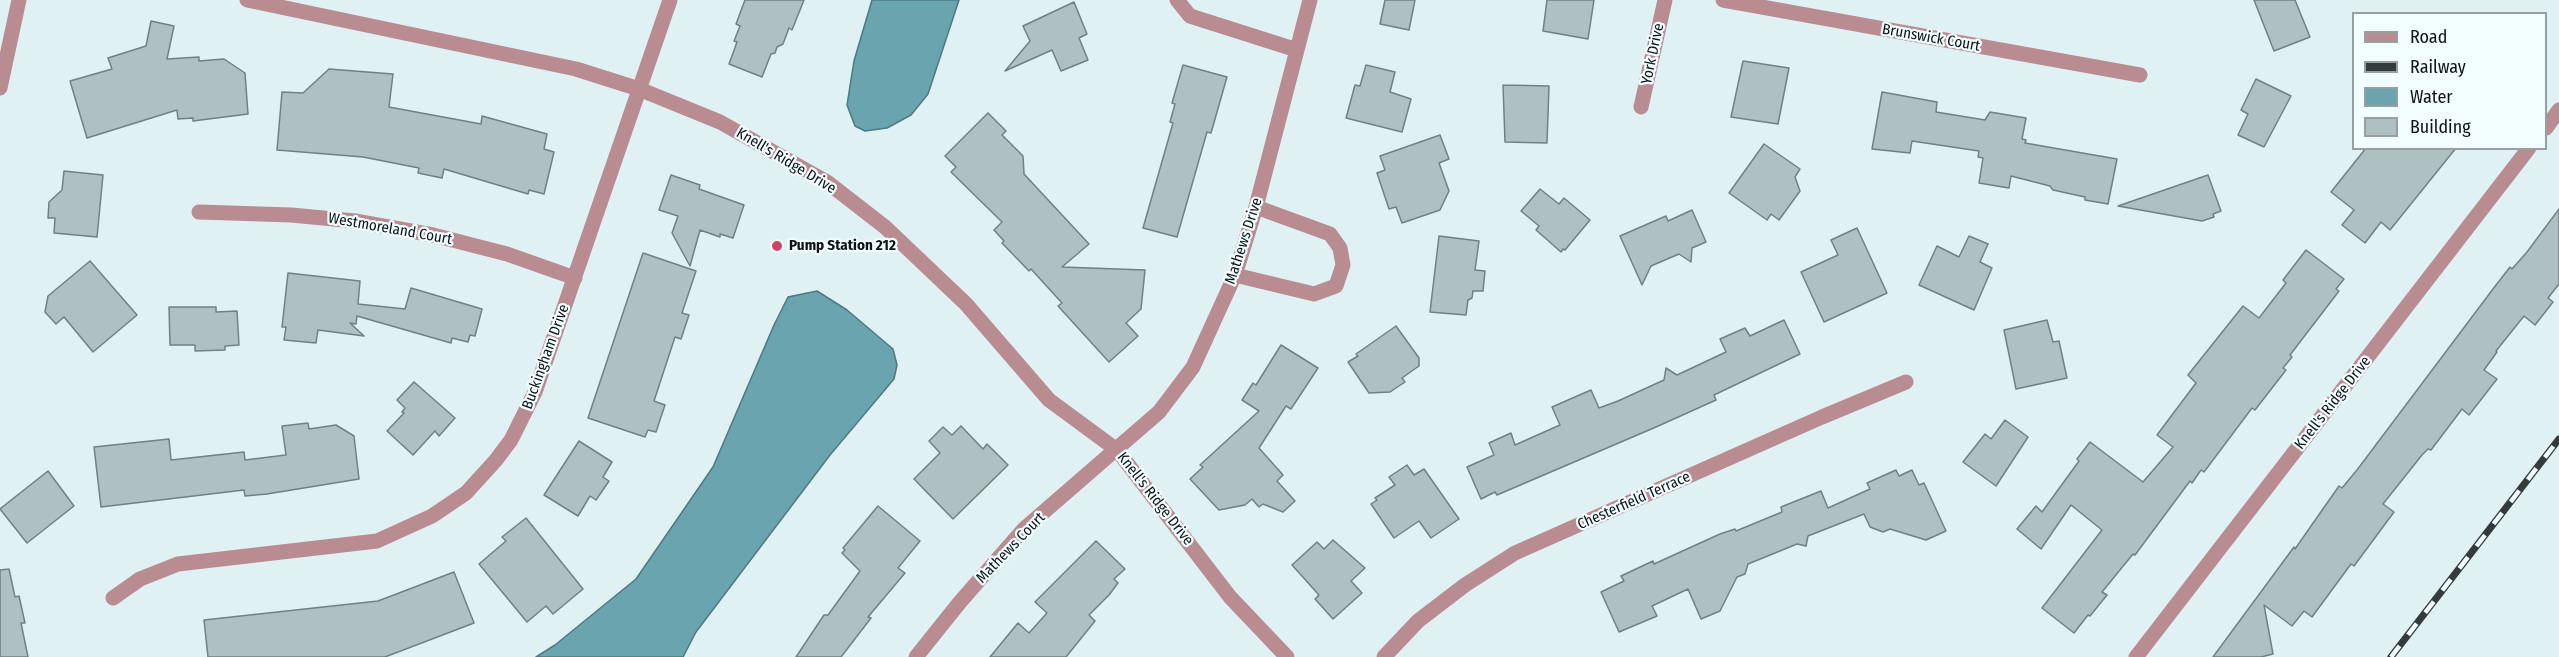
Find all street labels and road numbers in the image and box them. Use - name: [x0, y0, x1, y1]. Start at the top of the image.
- street label: Brunswick Court: [1881, 21, 1981, 55]
- street label: York Drive: [1638, 22, 1668, 86]
- street label: Knell's Ridge Drive: [733, 124, 839, 198]
- street label: Mathews Drive: [1222, 196, 1266, 286]
- street label: Westmoreland Court: [327, 209, 453, 249]
- street label: Buckingham Drive: [519, 302, 573, 412]
- street label: Knell's Ridge Drive: [2291, 353, 2375, 453]
- street label: Knell's Ridge Drive: [1113, 449, 1197, 549]
- street label: Chesterfield Terrace: [1575, 468, 1693, 534]
- street label: Mathews Court: [973, 509, 1049, 587]

